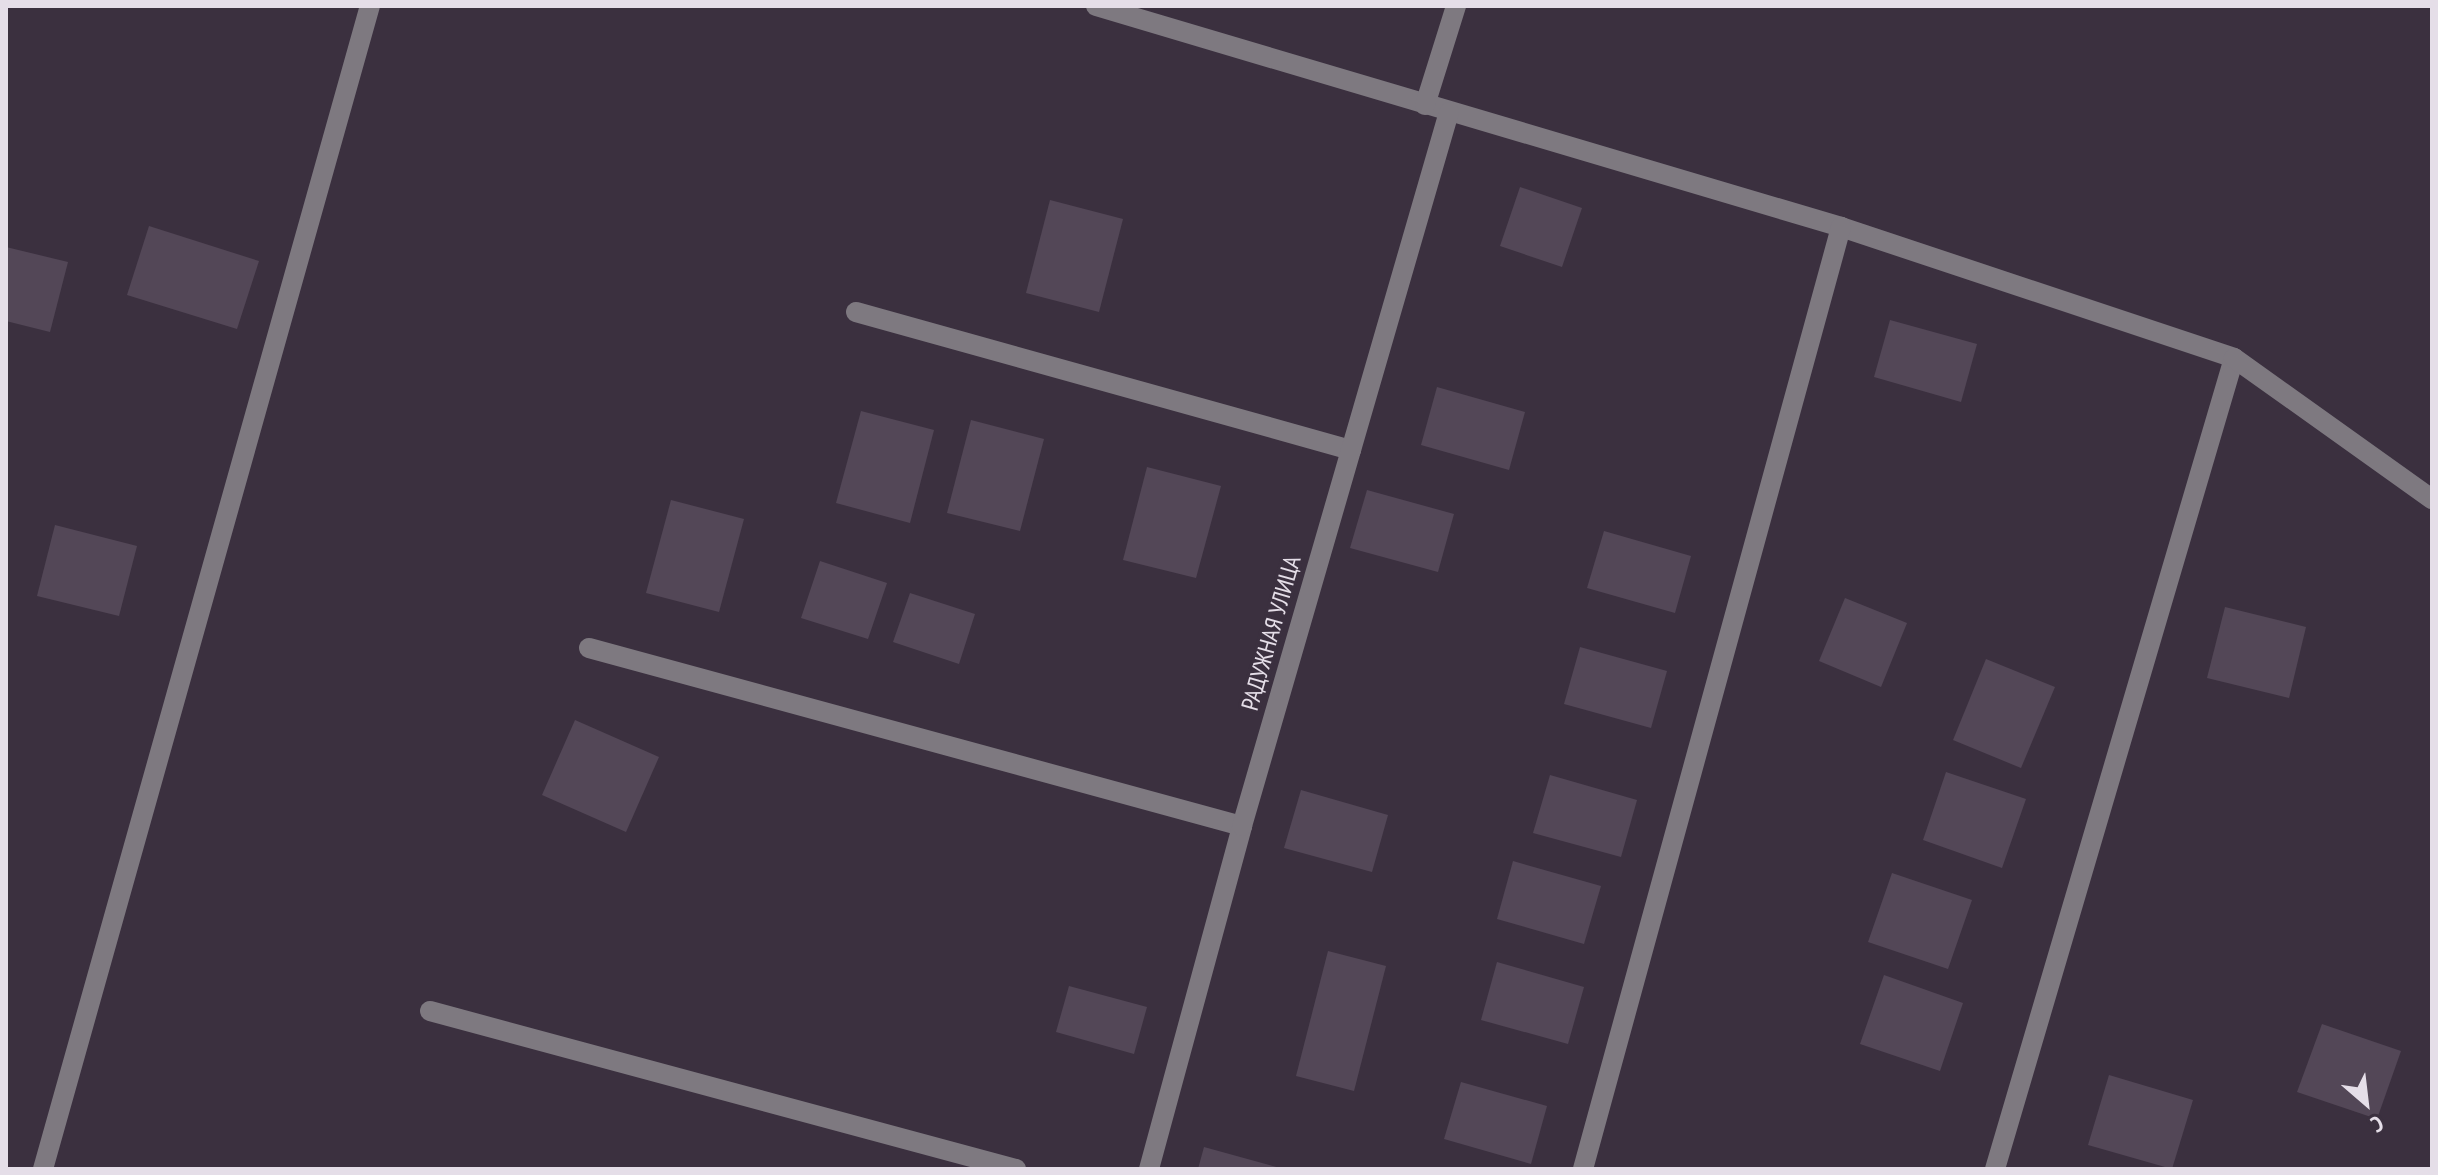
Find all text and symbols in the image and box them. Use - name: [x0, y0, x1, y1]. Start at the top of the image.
- street label: РАДУЖНАЯ УЛИЦА: [1235, 552, 1307, 714]
- north arrow: [2326, 1063, 2406, 1143]
- text: С: [2366, 1109, 2388, 1139]

